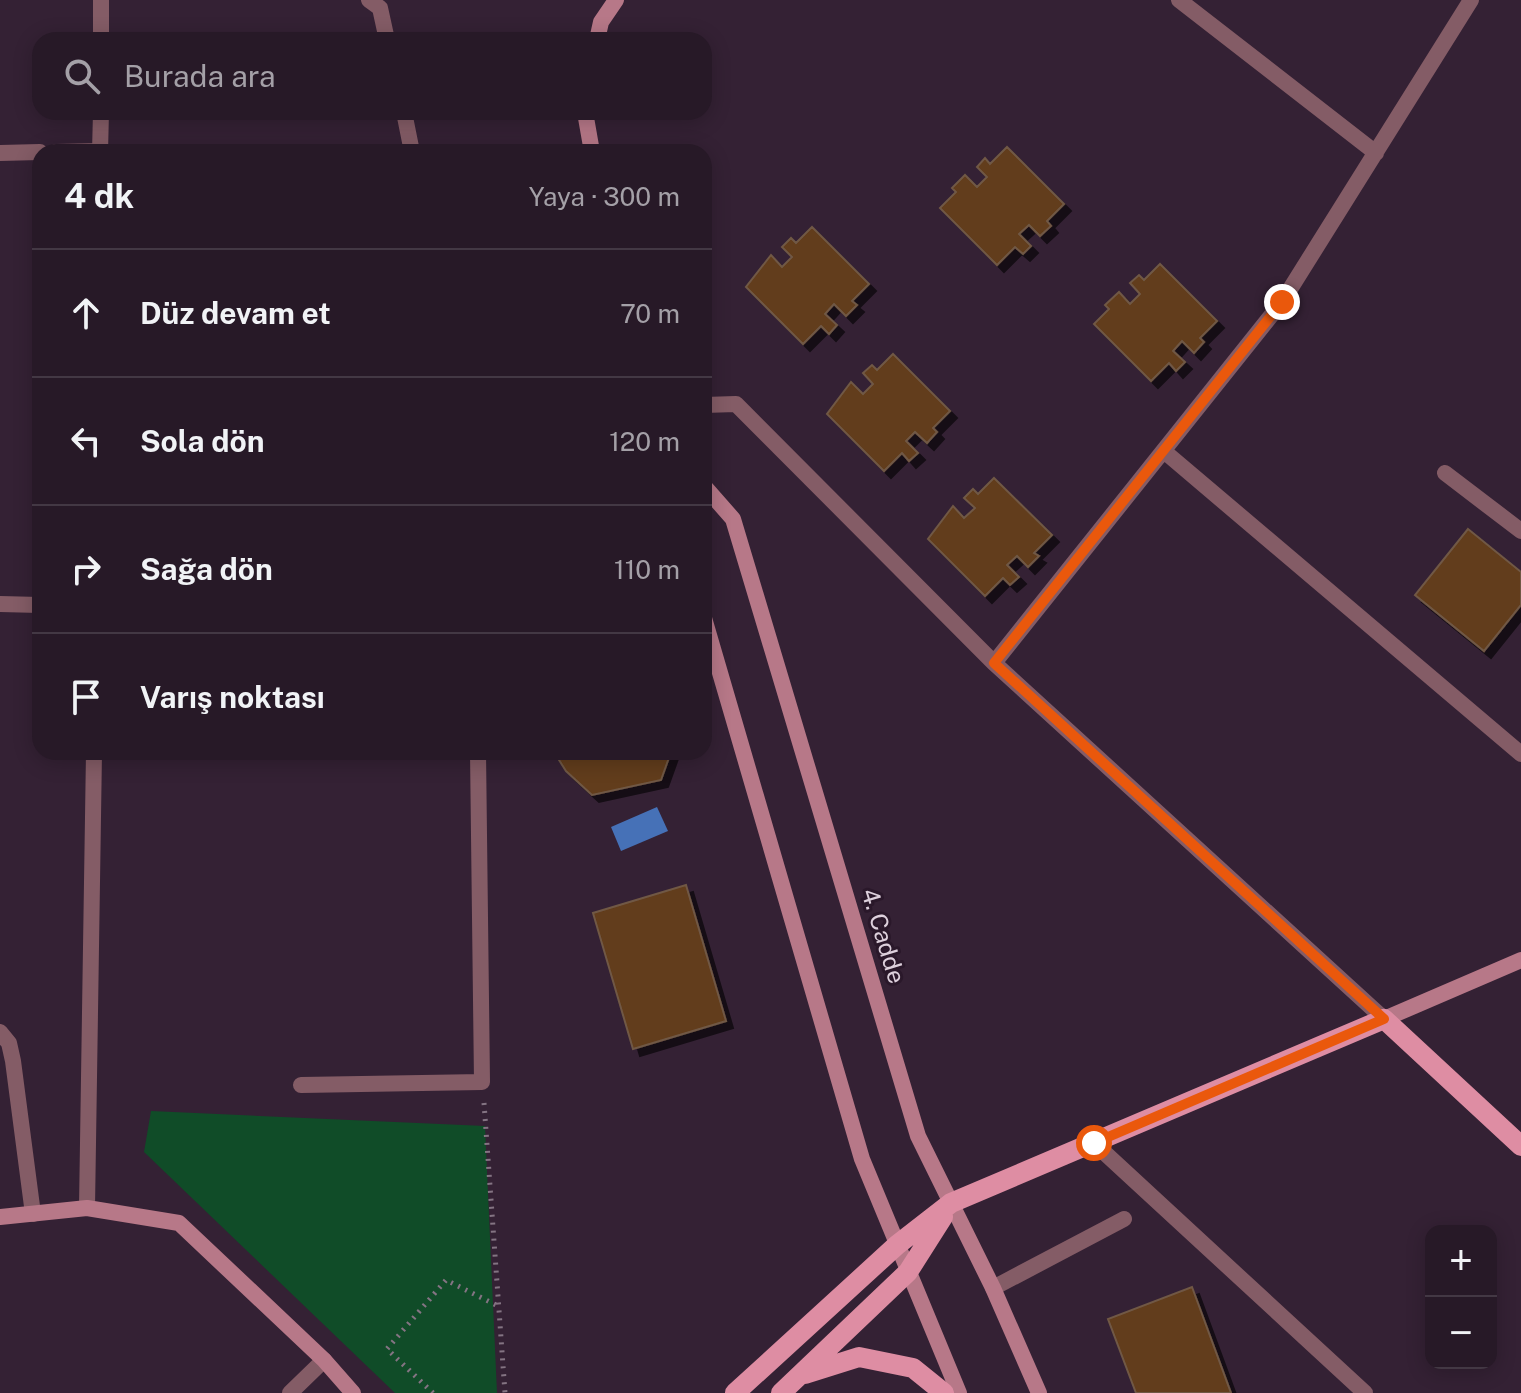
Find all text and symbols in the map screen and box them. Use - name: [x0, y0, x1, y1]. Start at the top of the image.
- search box: [32, 32, 712, 120]
- icon: search: [60, 54, 104, 98]
- text: Burada ara: [124, 58, 276, 94]
- text: 4 dk: [64, 176, 134, 216]
- text: Yaya · 300 m: [529, 181, 680, 212]
- route end: [1264, 284, 1300, 320]
- icon: ahead: [64, 291, 108, 335]
- text: Düz devam et: [140, 295, 331, 331]
- text: 70 m: [620, 298, 680, 329]
- icon: left: [64, 419, 108, 463]
- text: Sola dön: [140, 423, 264, 459]
- text: 120 m: [609, 426, 680, 457]
- icon: right: [64, 547, 108, 591]
- text: Sağa dön: [140, 551, 273, 587]
- text: 110 m: [614, 554, 680, 585]
- icon: arrive: [64, 675, 108, 719]
- text: Varış noktası: [140, 679, 325, 715]
- street label: 4. Cadde: [856, 885, 912, 987]
- route start: [1076, 1125, 1112, 1161]
- map controls: [1425, 1225, 1497, 1369]
- button: +: [1425, 1225, 1497, 1297]
- button: −: [1425, 1297, 1497, 1369]

